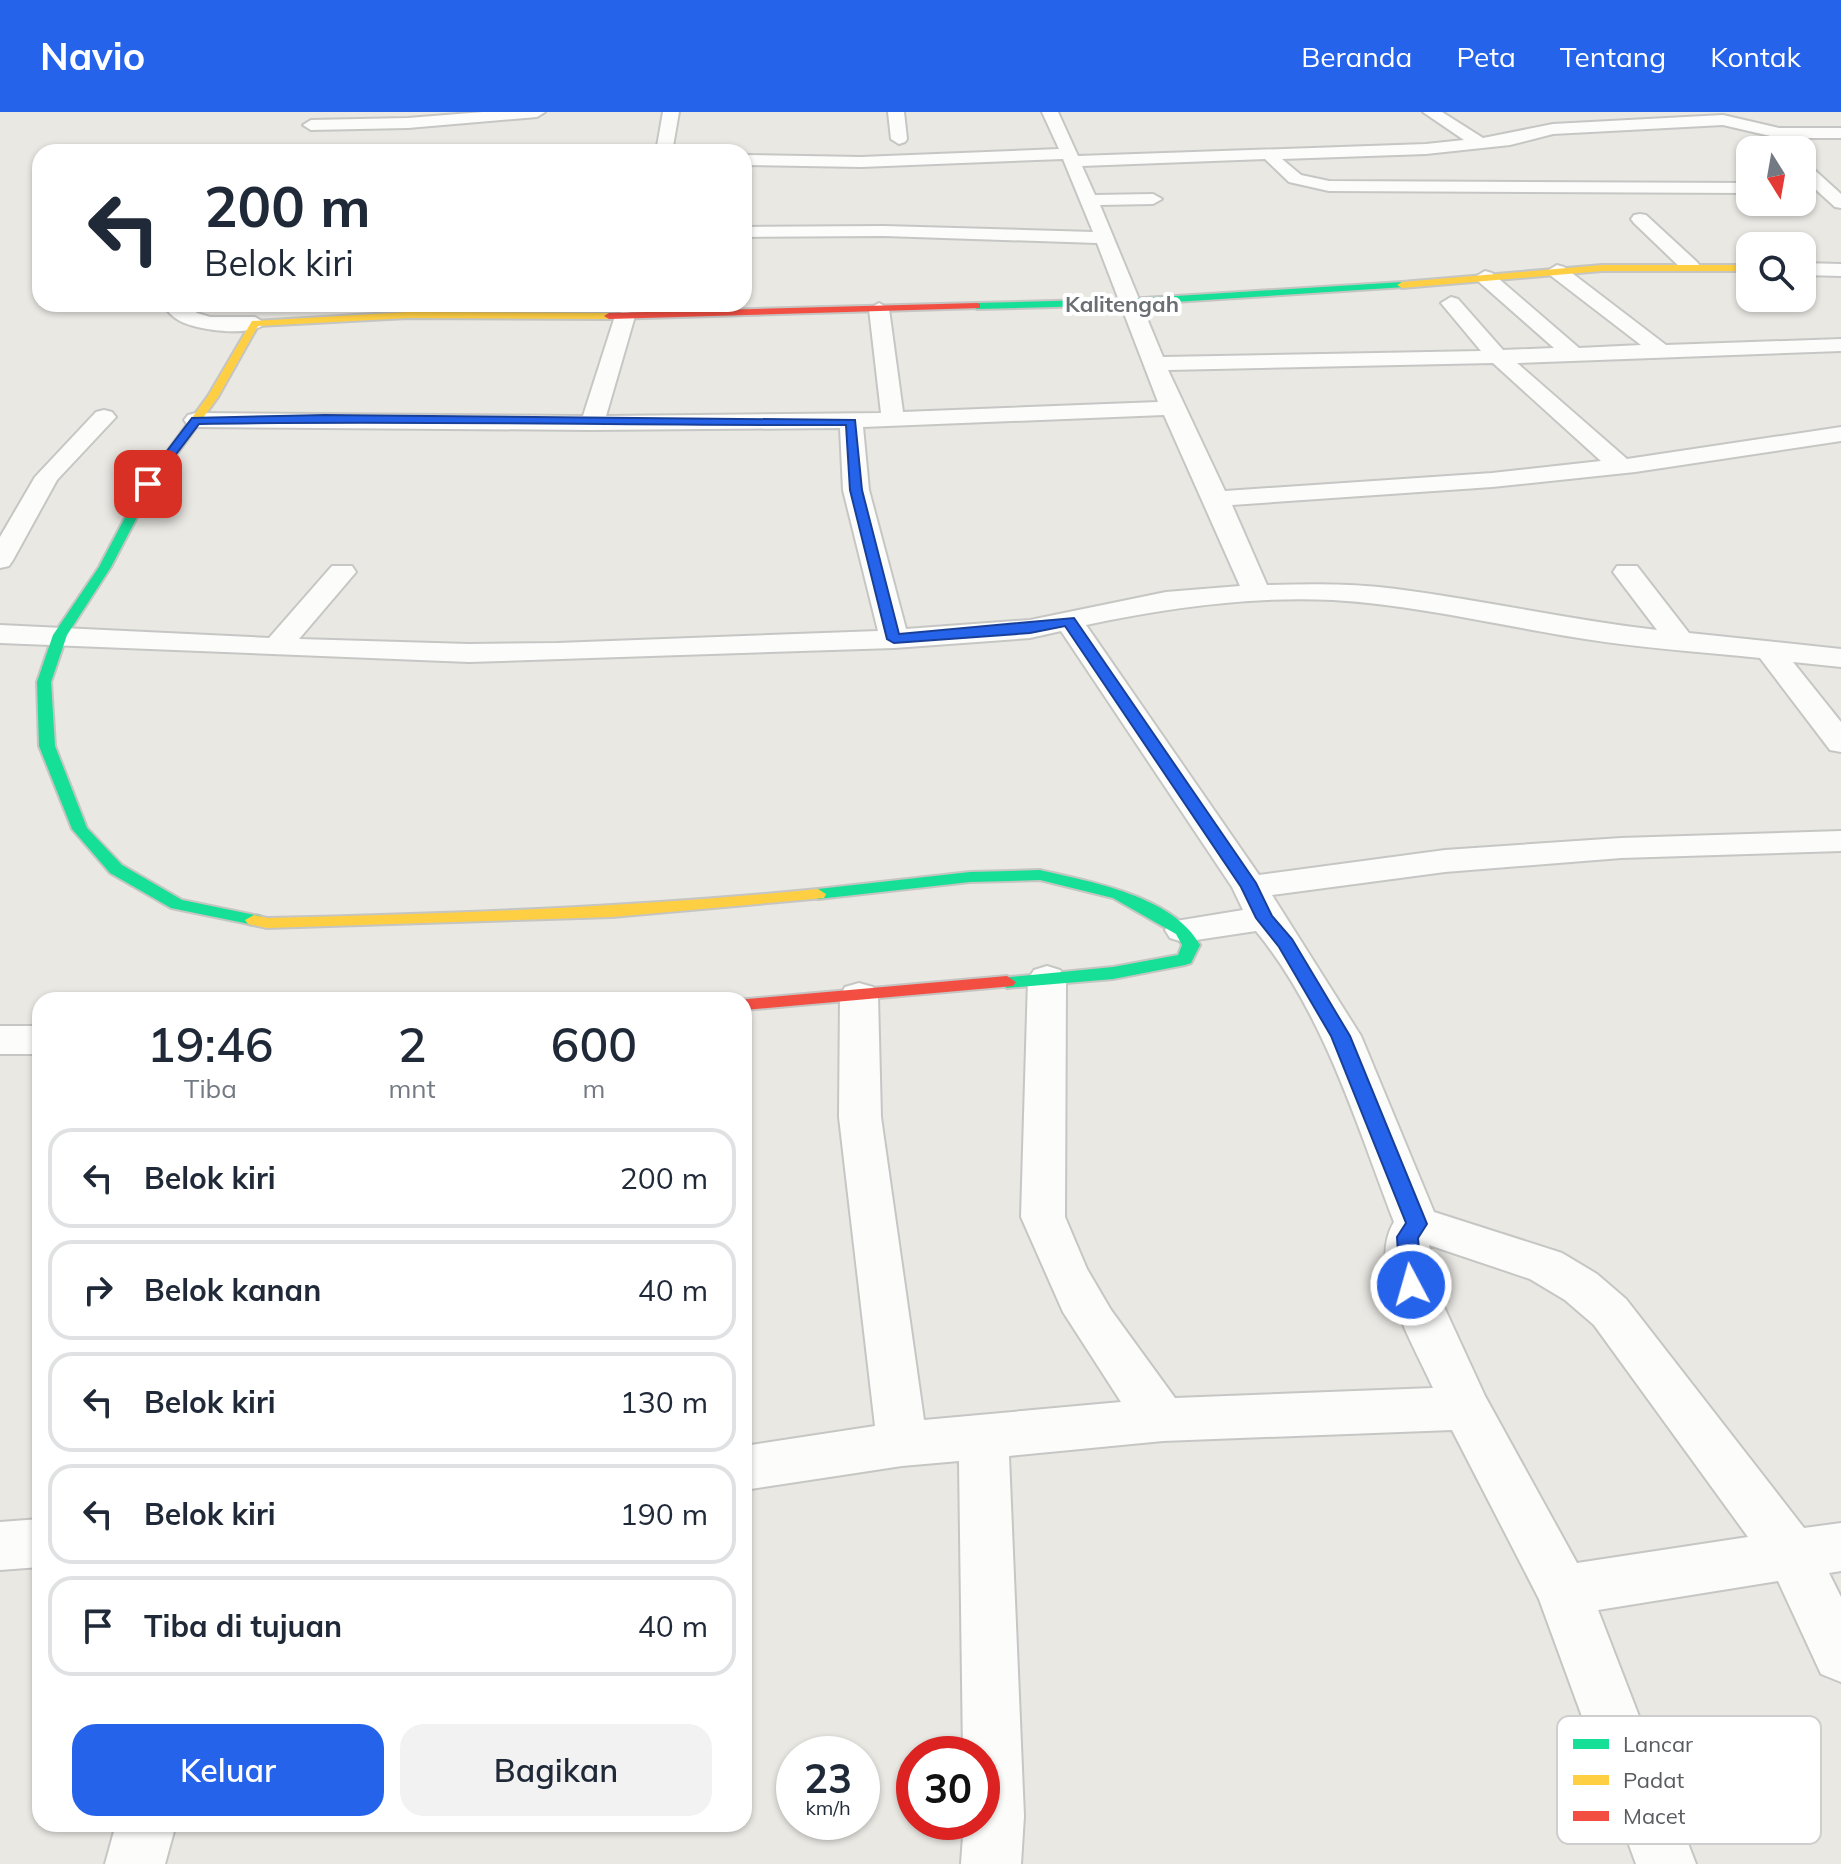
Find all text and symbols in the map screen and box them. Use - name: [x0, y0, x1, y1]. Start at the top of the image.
- text: Navio: [40, 32, 145, 80]
- text: Beranda: [1301, 39, 1412, 74]
- text: Peta: [1456, 39, 1516, 74]
- text: Tentang: [1560, 39, 1666, 74]
- text: Kontak: [1710, 39, 1801, 74]
- north arrow: [1736, 136, 1816, 216]
- map controls: [1736, 136, 1816, 312]
- text: 200 m: [204, 171, 371, 241]
- icon: left: [72, 176, 176, 280]
- button: search: [1736, 232, 1816, 312]
- text: Belok kiri: [204, 240, 354, 285]
- district label: Kalitengah: [1065, 290, 1179, 318]
- pin: [114, 450, 182, 518]
- icon: arrive: [126, 462, 170, 506]
- text: 19:46: [147, 1014, 274, 1074]
- text: 2: [398, 1014, 426, 1074]
- text: 600: [551, 1014, 637, 1074]
- text: Tiba: [184, 1072, 237, 1105]
- text: mnt: [388, 1072, 436, 1105]
- text: m: [582, 1072, 605, 1105]
- icon: left: [76, 1156, 120, 1200]
- text: Belok kiri: [144, 1159, 276, 1197]
- text: 200 m: [620, 1159, 708, 1197]
- position arrow: [1369, 1243, 1453, 1327]
- icon: right: [76, 1268, 120, 1312]
- text: Belok kanan: [144, 1271, 321, 1309]
- text: 40 m: [638, 1271, 708, 1309]
- icon: left: [76, 1380, 120, 1424]
- text: Belok kiri: [144, 1383, 276, 1421]
- text: 130 m: [620, 1383, 708, 1421]
- icon: left: [76, 1492, 120, 1536]
- text: Belok kiri: [144, 1495, 276, 1533]
- text: 190 m: [620, 1495, 708, 1533]
- icon: arrive: [76, 1604, 120, 1648]
- text: Tiba di tujuan: [144, 1607, 342, 1645]
- text: 40 m: [638, 1607, 708, 1645]
- legend: [1557, 1716, 1821, 1844]
- button: Keluar: [72, 1724, 384, 1816]
- button: Bagikan: [400, 1724, 712, 1816]
- text: Lancar: [1623, 1730, 1693, 1758]
- speed limit sign: 30: [896, 1736, 1000, 1840]
- text: 23: [804, 1753, 852, 1803]
- text: Padat: [1623, 1766, 1684, 1794]
- text: km/h: [805, 1795, 851, 1820]
- text: Macet: [1623, 1802, 1686, 1830]

